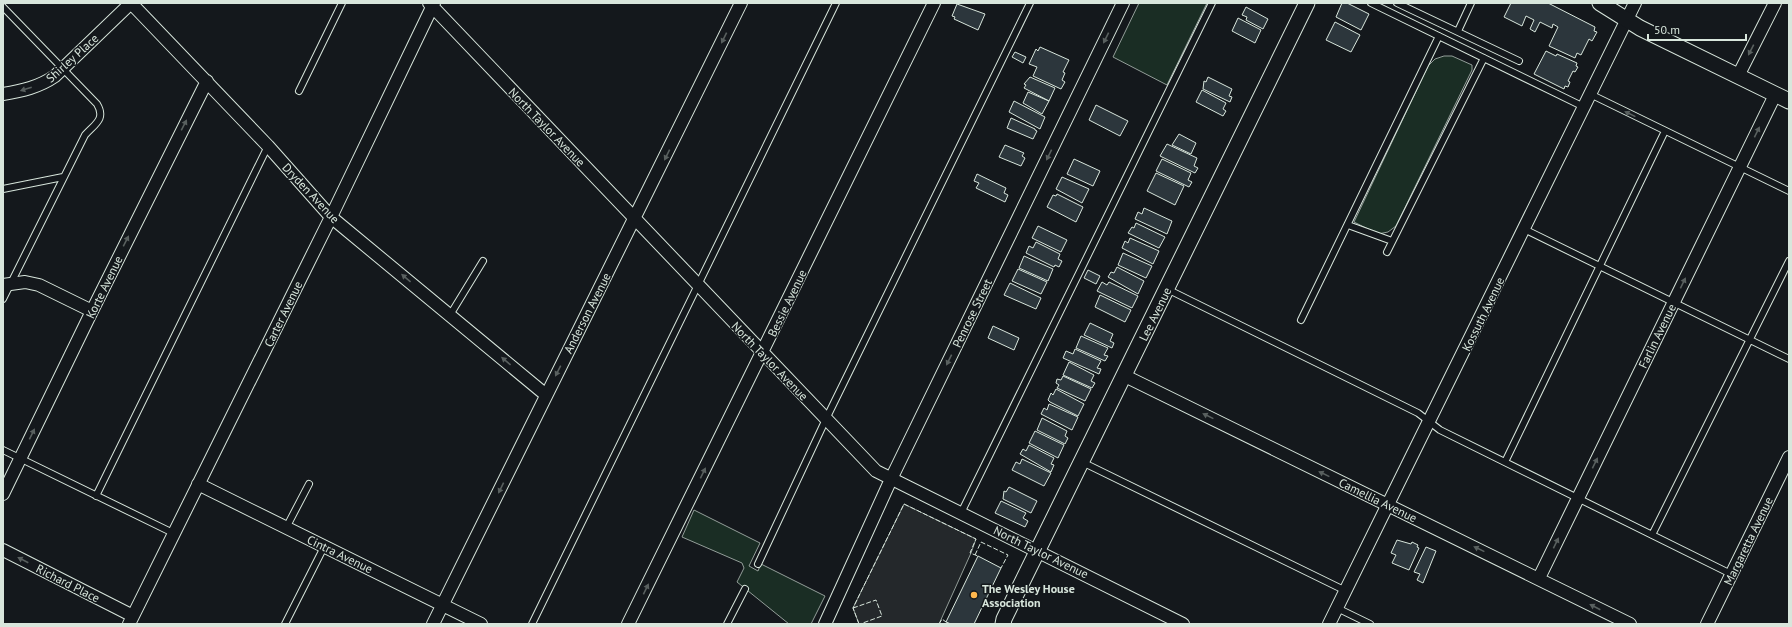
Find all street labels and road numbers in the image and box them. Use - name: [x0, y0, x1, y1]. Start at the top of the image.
- street label: Shirley Place: [43, 31, 101, 85]
- street label: North Taylor Avenue: [506, 85, 588, 169]
- street label: Dryden Avenue: [279, 160, 343, 226]
- street label: Korte Avenue: [82, 253, 126, 321]
- street label: Bessie Avenue: [764, 267, 810, 339]
- street label: Anderson Avenue: [560, 270, 614, 356]
- street label: Kossuth Avenue: [1459, 274, 1507, 354]
- street label: Penrose Street: [949, 276, 995, 350]
- street label: Carter Avenue: [261, 279, 305, 349]
- street label: Lee Avenue: [1136, 285, 1174, 343]
- street label: Farlin Avenue: [1635, 301, 1679, 371]
- street label: North Taylor Avenue: [729, 319, 811, 403]
- street label: Camellia Avenue: [1337, 475, 1419, 525]
- street label: Margaretta Avenue: [1720, 494, 1776, 588]
- street label: North Taylor Avenue: [991, 523, 1091, 581]
- street label: Cintra Avenue: [305, 532, 375, 576]
- street label: Richard Place: [34, 561, 102, 605]

